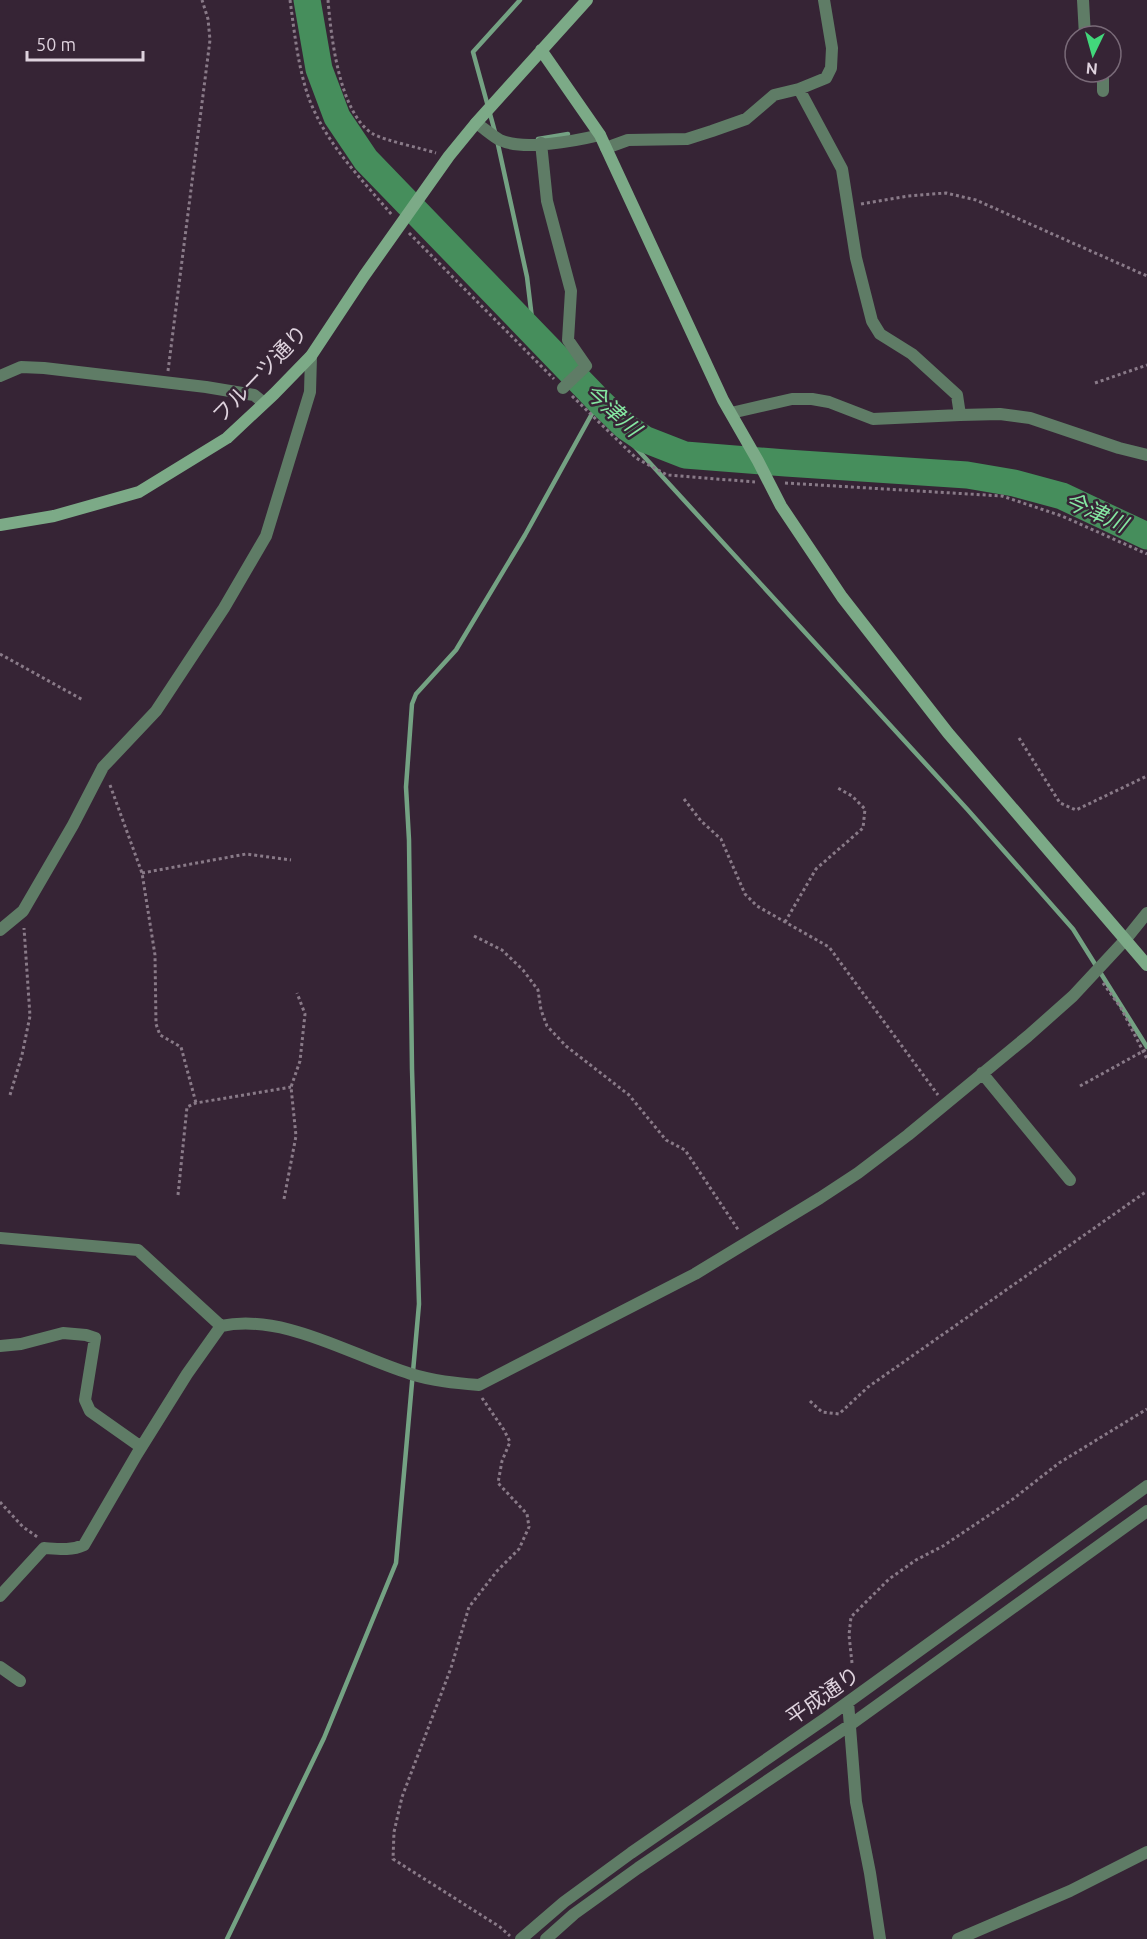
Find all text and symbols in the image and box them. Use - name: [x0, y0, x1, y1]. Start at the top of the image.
- scale bar: [27, 24, 142, 62]
- north arrow: [1063, 24, 1123, 84]
- text: 50 m: [36, 34, 76, 54]
- text: N: [1085, 59, 1098, 78]
- street label: フルーツ通り: [207, 320, 312, 427]
- water label: 今津川: [580, 378, 648, 442]
- water label: 今津川: [1061, 487, 1133, 537]
- street label: 平成通り: [781, 1661, 864, 1729]

